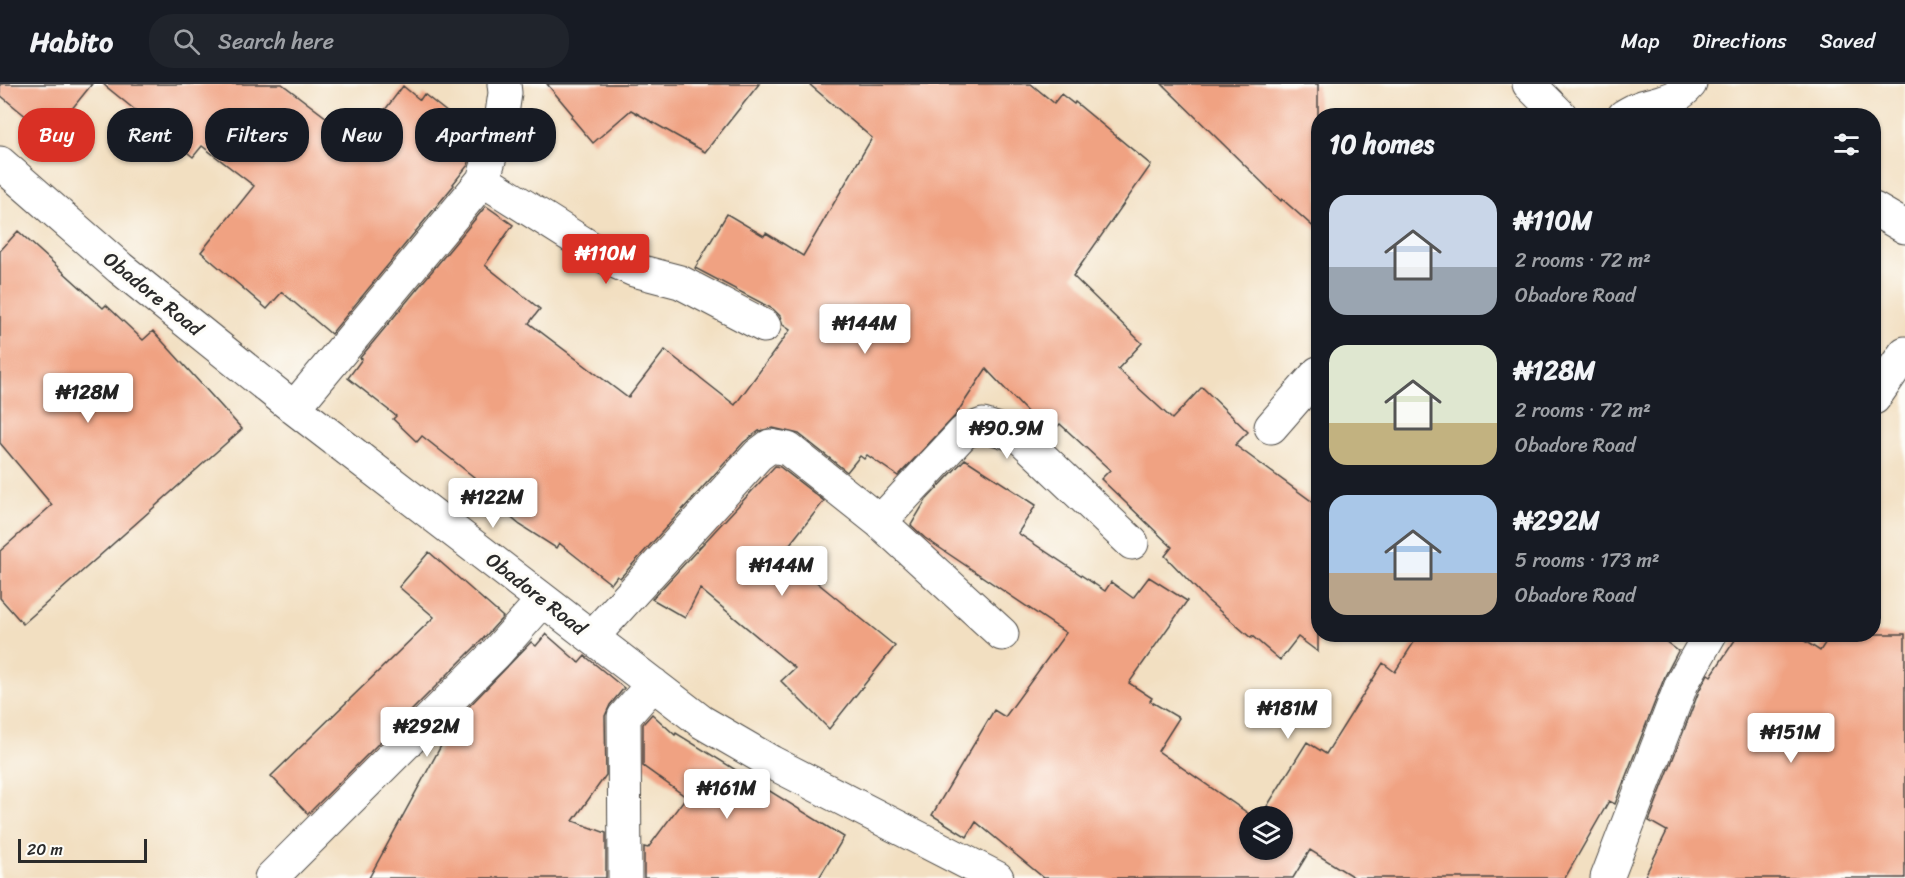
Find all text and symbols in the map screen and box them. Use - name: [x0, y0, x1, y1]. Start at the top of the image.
- search box: [149, 14, 569, 68]
- text: Habito: [30, 17, 113, 66]
- text: Search here: [218, 22, 334, 61]
- text: Map: [1621, 22, 1659, 60]
- text: Directions: [1692, 22, 1787, 60]
- text: Saved: [1820, 22, 1875, 60]
- icon: search: [170, 25, 203, 58]
- chip: Buy: [18, 108, 95, 162]
- chip: Rent: [107, 108, 193, 162]
- chip: Filters: [205, 108, 309, 162]
- chip: New: [321, 108, 403, 162]
- chip: Apartment: [415, 108, 556, 162]
- text: 10 homes: [1329, 121, 1434, 167]
- icon: filters: [1830, 128, 1863, 161]
- text: ₦110M: [1515, 197, 1592, 243]
- icon: home: [1377, 219, 1449, 291]
- pin: ₦110M: [564, 234, 648, 285]
- text: ₦110M: [576, 236, 636, 271]
- street label: Obadore Road: [95, 242, 212, 346]
- text: 2 rooms · 72 m²: [1515, 243, 1651, 278]
- text: Obadore Road: [1515, 278, 1636, 313]
- pin: ₦144M: [823, 304, 907, 355]
- text: ₦144M: [833, 306, 897, 341]
- text: ₦128M: [1515, 347, 1595, 393]
- icon: home: [1377, 369, 1449, 441]
- pin: ₦128M: [46, 373, 130, 424]
- text: ₦128M: [57, 375, 119, 410]
- text: 2 rooms · 72 m²: [1515, 393, 1651, 428]
- pin: ₦90.9M: [958, 409, 1056, 460]
- text: ₦90.9M: [971, 411, 1043, 446]
- text: Obadore Road: [1515, 428, 1636, 463]
- pin: ₦122M: [451, 478, 535, 529]
- text: ₦122M: [462, 480, 524, 515]
- text: ₦292M: [1515, 497, 1599, 543]
- icon: home: [1377, 519, 1449, 591]
- street label: Obadore Road: [478, 543, 595, 646]
- text: 5 rooms · 173 m²: [1515, 543, 1660, 578]
- pin: ₦144M: [740, 546, 824, 597]
- text: ₦144M: [750, 548, 814, 583]
- text: Obadore Road: [1515, 578, 1636, 613]
- pin: ₦181M: [1246, 689, 1330, 740]
- text: ₦181M: [1259, 691, 1317, 726]
- pin: ₦292M: [385, 707, 469, 758]
- text: ₦292M: [395, 709, 459, 744]
- pin: ₦151M: [1749, 713, 1833, 764]
- text: ₦151M: [1762, 715, 1821, 750]
- pin: ₦161M: [685, 769, 769, 820]
- text: ₦161M: [698, 771, 756, 806]
- map controls: [1239, 806, 1293, 860]
- button: layers: [1239, 806, 1293, 860]
- text: 20 m: [27, 835, 63, 864]
- scale bar: [18, 836, 147, 864]

